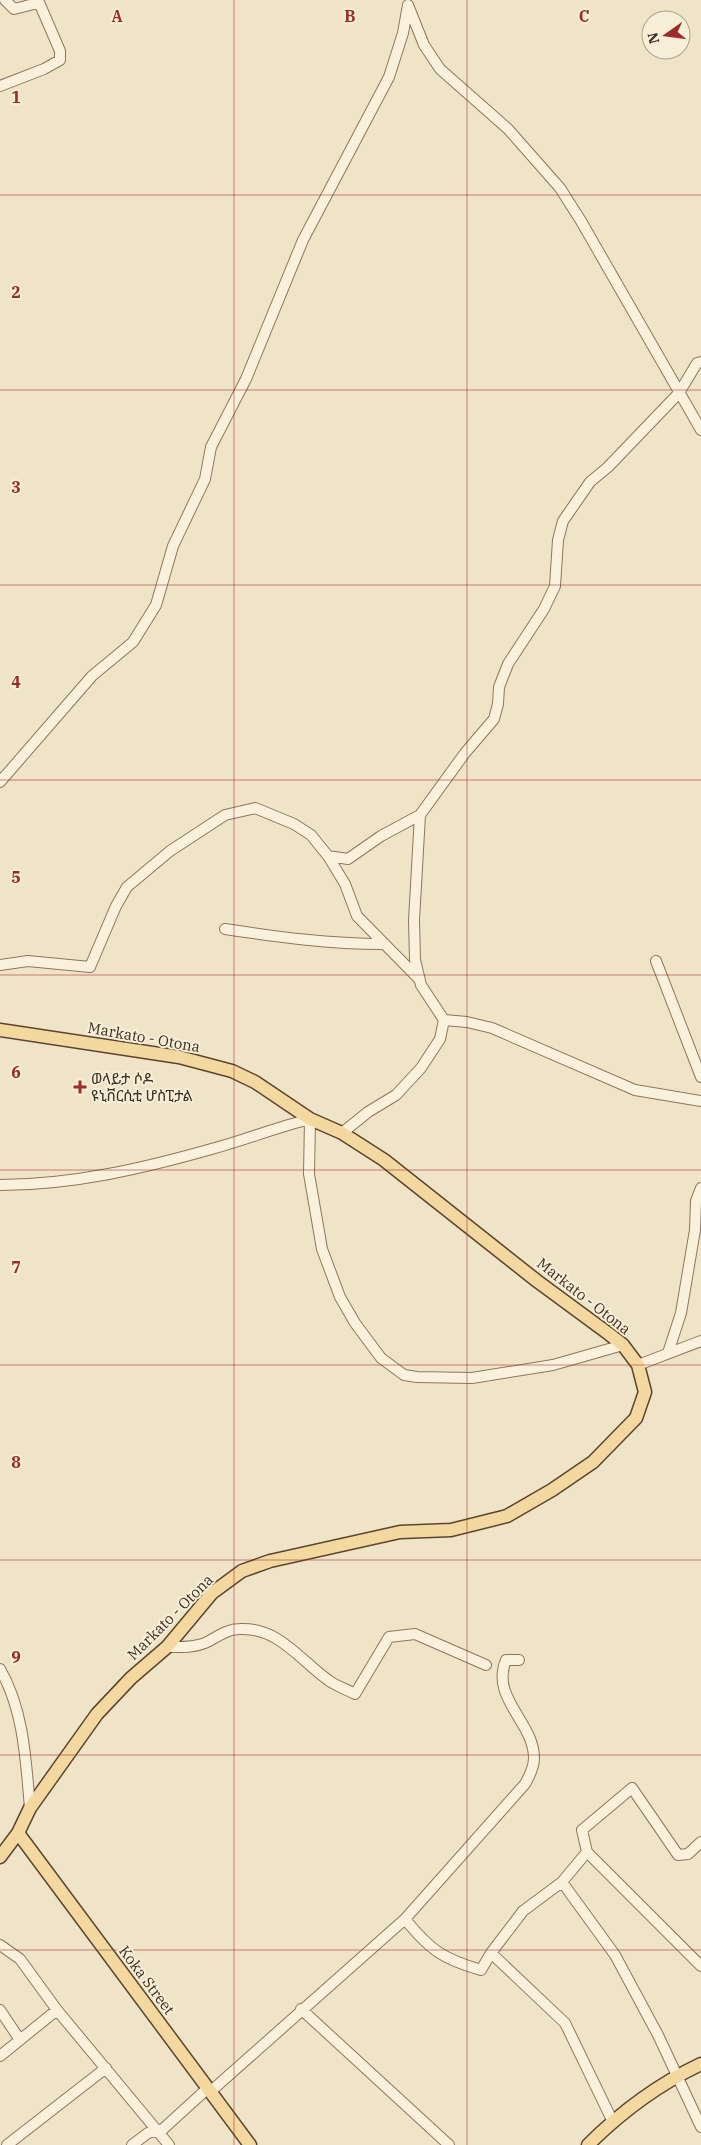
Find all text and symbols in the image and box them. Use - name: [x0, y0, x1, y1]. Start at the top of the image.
- text: A: [111, 6, 123, 26]
- text: B: [344, 6, 356, 26]
- text: C: [579, 6, 589, 26]
- north arrow: [641, 10, 691, 60]
- text: N: [643, 31, 663, 46]
- text: 1: [11, 87, 21, 107]
- text: 2: [11, 282, 21, 302]
- text: 3: [11, 477, 21, 497]
- text: 4: [11, 672, 21, 692]
- text: 5: [11, 867, 21, 887]
- street label: Markato - Otona: [86, 1018, 202, 1056]
- text: 6: [11, 1062, 21, 1082]
- place label: ወላይታ ሶዶ ዩኒቨርሲቲ ሆስፒታል: [91, 1069, 193, 1105]
- marker: ወላይታ ሶዶ ዩኒቨርሲቲ ሆስፒታል: [73, 1080, 87, 1094]
- street label: Markato - Otona: [533, 1254, 635, 1338]
- text: 7: [11, 1257, 21, 1277]
- text: 8: [11, 1452, 21, 1472]
- street label: Markato - Otona: [123, 1570, 217, 1664]
- text: 9: [11, 1647, 21, 1667]
- street label: Koka Street: [115, 1942, 179, 2018]

